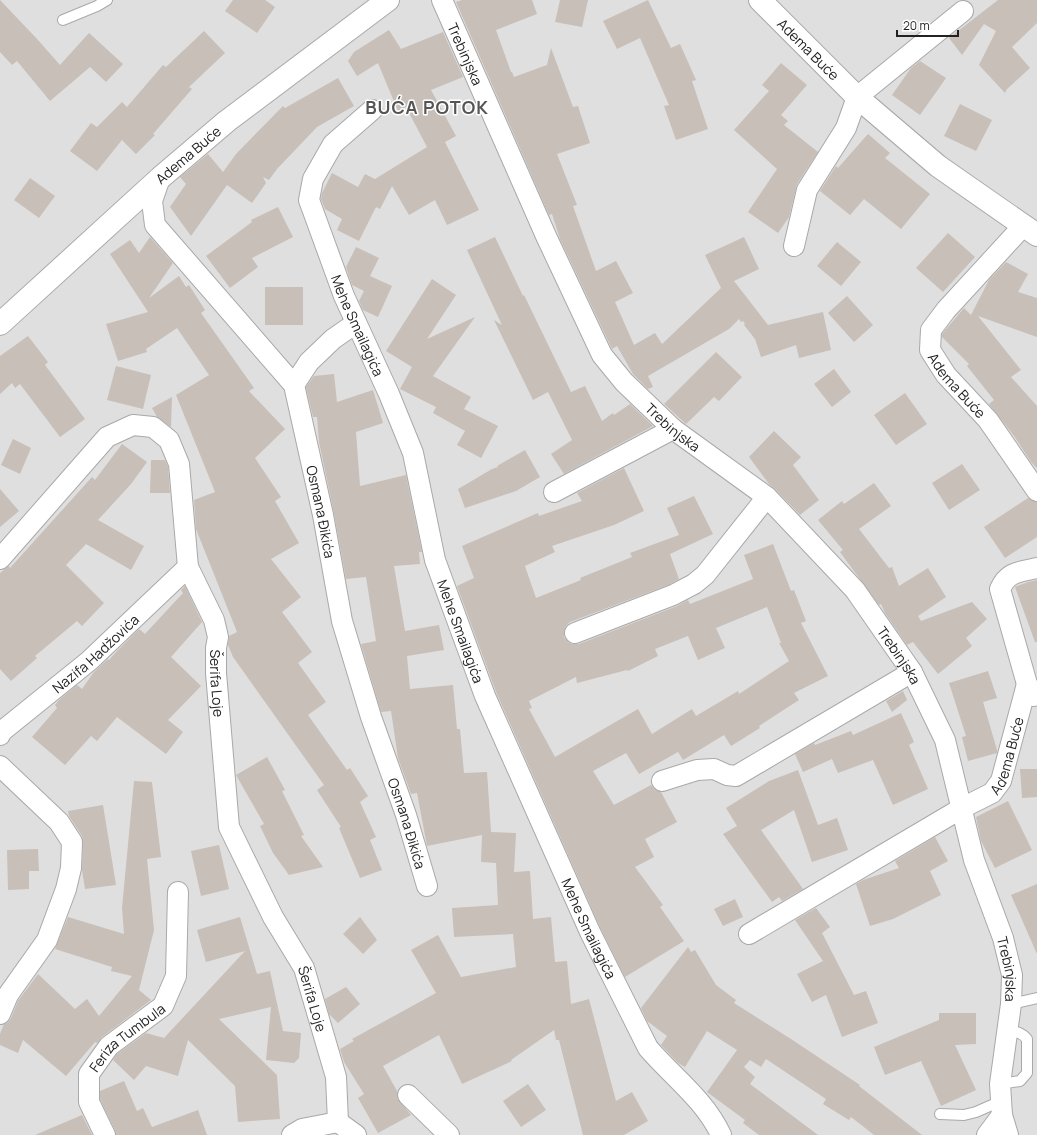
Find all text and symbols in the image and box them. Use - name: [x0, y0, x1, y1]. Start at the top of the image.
- scale bar: [897, 12, 958, 38]
- street label: Adema Buće: [774, 14, 844, 84]
- text: 20 m: [903, 17, 930, 34]
- street label: Trebinjska: [444, 20, 488, 88]
- district label: BUĆA POTOK: [365, 95, 489, 119]
- street label: Adema Buće: [151, 121, 224, 188]
- street label: Mehe Smailagića: [328, 272, 389, 379]
- street label: Adema Buće: [924, 349, 991, 422]
- street label: Trebinjska: [642, 398, 704, 455]
- street label: Osmana Đikića: [303, 463, 340, 560]
- street label: Mehe Smailagića: [433, 577, 489, 685]
- street label: Nazifa Hadžovića: [48, 610, 142, 697]
- street label: Trebinjska: [873, 622, 926, 687]
- street label: Šerifa Loje: [207, 649, 229, 718]
- street label: Adema Buće: [985, 715, 1027, 798]
- street label: Osmana Đikića: [384, 775, 431, 871]
- street label: Mehe Smailagića: [558, 875, 621, 982]
- street label: Trebinjska: [993, 934, 1021, 1002]
- street label: Šerifa Loje: [294, 963, 332, 1034]
- street label: Feriza Tumbula: [84, 998, 169, 1075]

